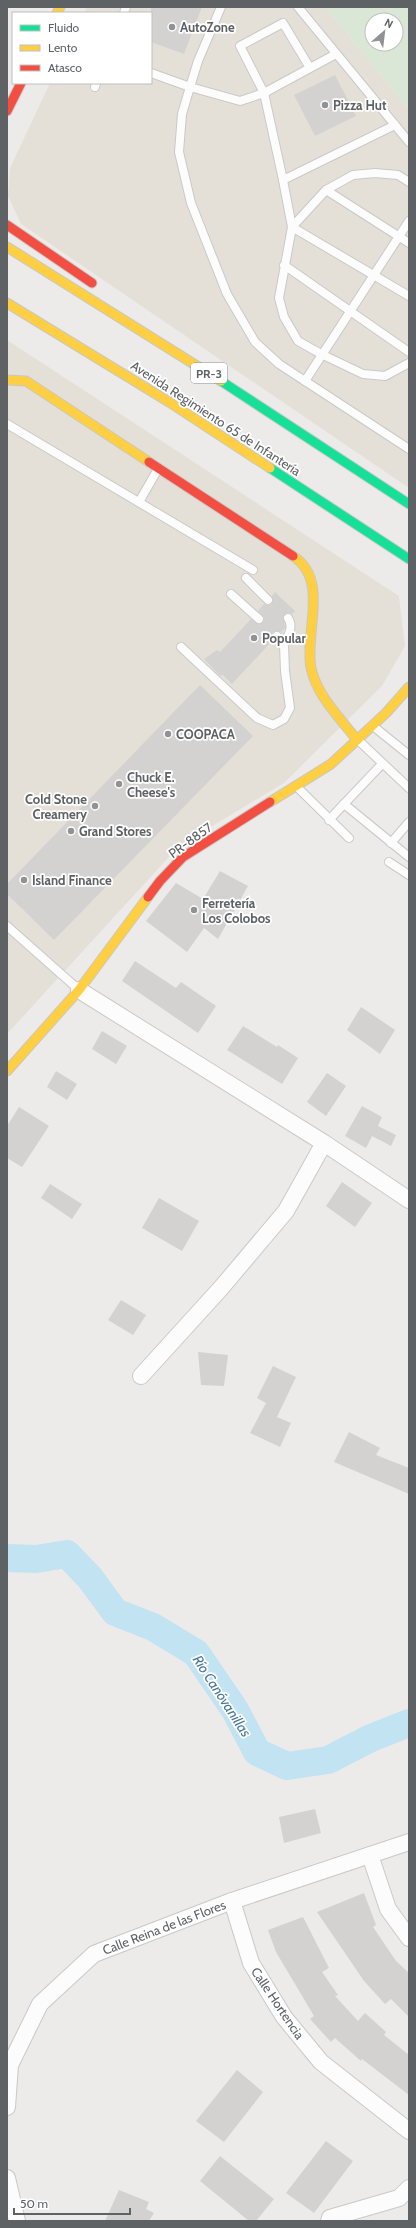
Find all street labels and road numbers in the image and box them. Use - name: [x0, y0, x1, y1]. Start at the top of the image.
- street label: Avenida Regimiento 65 de Infantería: [128, 357, 305, 479]
- road number: PR-3: [191, 363, 227, 383]
- street label: PR-8857: [165, 819, 215, 861]
- street label: Calle Reina de las Flores: [100, 1896, 228, 1958]
- street label: Calle Hortencia: [248, 1964, 308, 2043]

